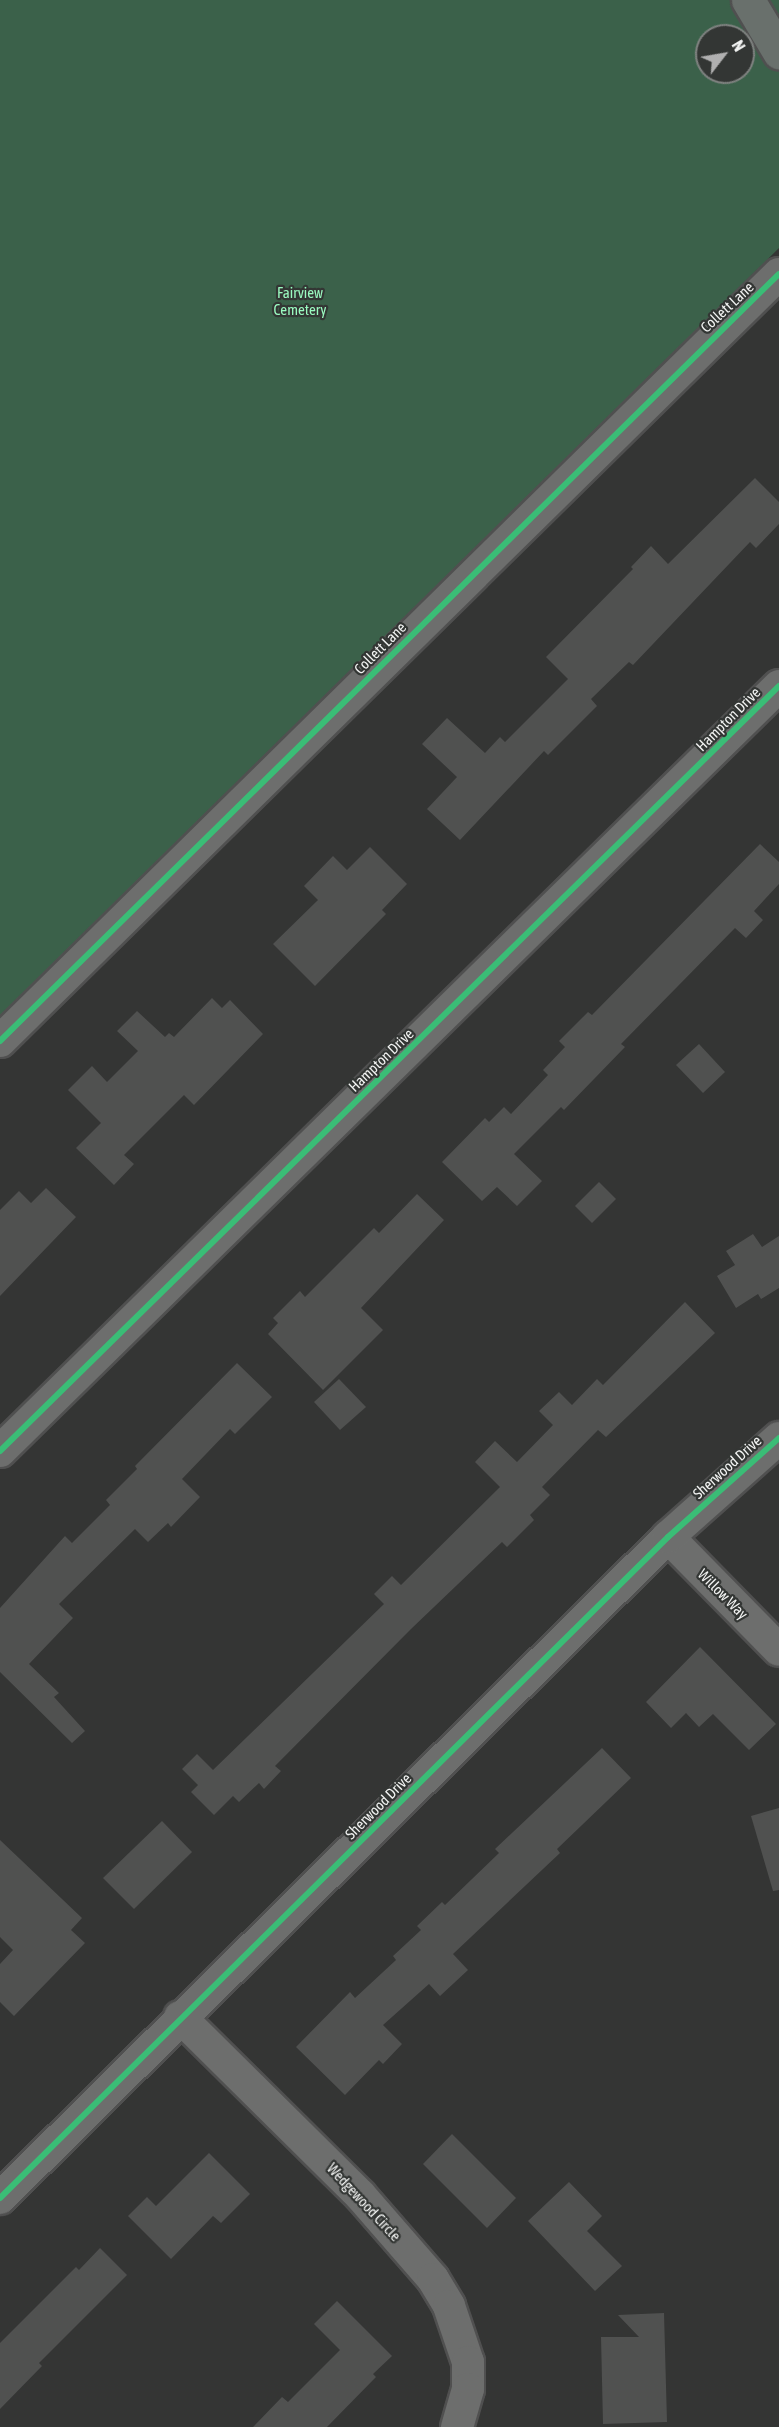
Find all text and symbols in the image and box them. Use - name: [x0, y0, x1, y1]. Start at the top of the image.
- north arrow: [695, 24, 755, 84]
- text: N: [729, 37, 749, 54]
- street label: Collett Lane: [697, 278, 757, 336]
- park label: Fairview Cemetery: [274, 283, 326, 318]
- street label: Collett Lane: [350, 618, 410, 678]
- street label: Hampton Drive: [692, 683, 764, 755]
- street label: Hampton Drive: [345, 1025, 417, 1095]
- street label: Sherwood Drive: [689, 1432, 765, 1502]
- street label: Willow Way: [694, 1565, 752, 1623]
- street label: Sherwood Drive: [341, 1769, 415, 1843]
- street label: Wedgewood Circle: [323, 2159, 405, 2245]

